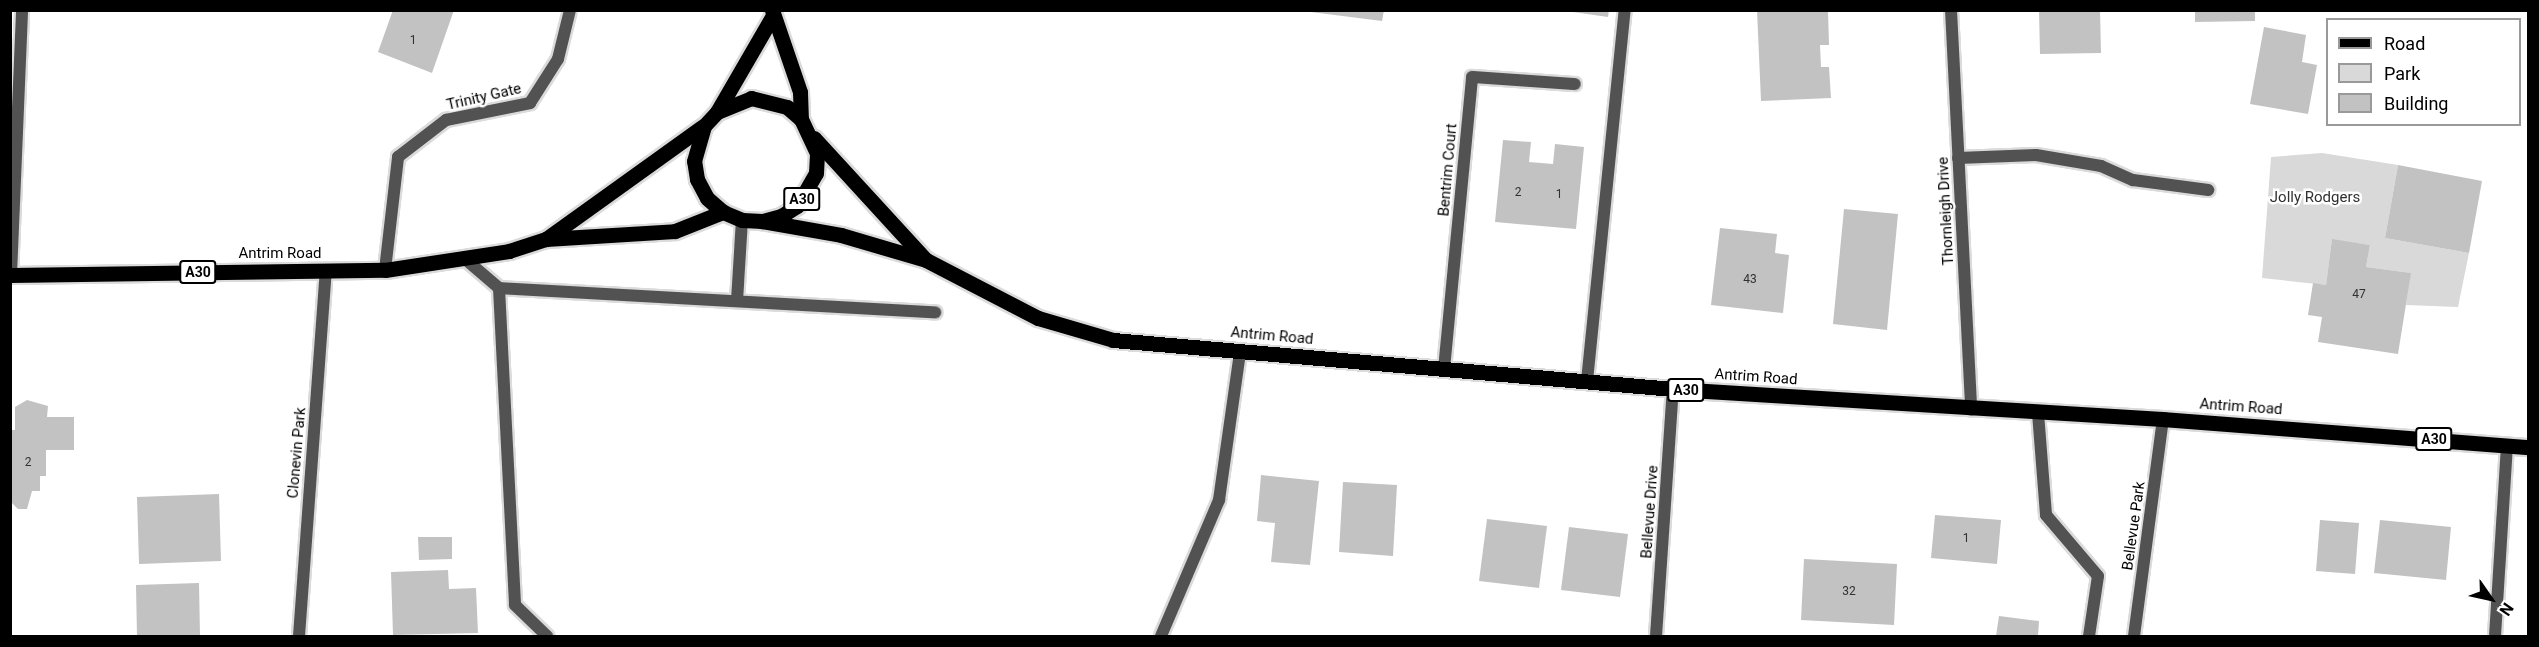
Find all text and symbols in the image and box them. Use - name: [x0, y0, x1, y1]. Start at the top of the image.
- legend: [2326, 18, 2521, 126]
- text: Road: [2384, 33, 2425, 54]
- house number: 1: [410, 34, 416, 48]
- text: Park: [2384, 63, 2420, 84]
- street label: Trinity Gate: [445, 80, 523, 114]
- text: Building: [2384, 93, 2448, 114]
- street label: Bentrim Court: [1435, 123, 1461, 217]
- street label: Thornleigh Drive: [1934, 156, 1958, 266]
- house number: 2: [1515, 186, 1521, 200]
- road number: A30: [782, 188, 822, 210]
- house number: 1: [1556, 188, 1562, 202]
- park label: Jolly Rodgers: [2270, 189, 2360, 207]
- street label: Antrim Road: [239, 245, 321, 263]
- road number: A30: [178, 261, 218, 283]
- house number: 43: [1743, 273, 1757, 287]
- house number: 47: [2352, 288, 2366, 302]
- street label: Antrim Road: [1230, 323, 1314, 349]
- street label: Antrim Road: [1714, 365, 1798, 389]
- road number: A30: [1666, 379, 1706, 401]
- street label: Antrim Road: [2199, 395, 2283, 419]
- street label: Clonevin Park: [284, 407, 310, 499]
- road number: A30: [2414, 428, 2454, 450]
- house number: 2: [25, 456, 31, 470]
- street label: Bellevue Drive: [1638, 465, 1662, 559]
- street label: Bellevue Park: [2119, 480, 2149, 572]
- house number: 1: [1963, 532, 1969, 546]
- north arrow: [2461, 569, 2521, 629]
- house number: 32: [1842, 585, 1856, 599]
- text: N: [2495, 599, 2517, 619]

